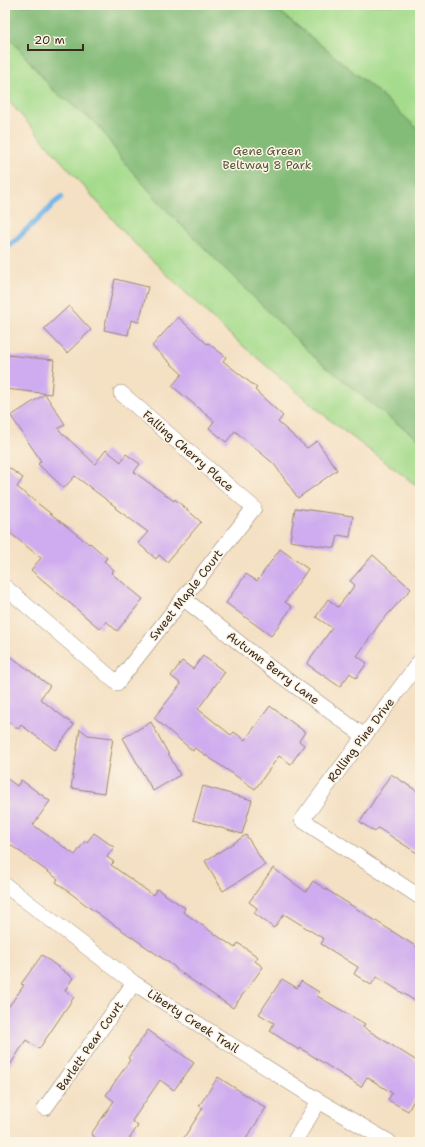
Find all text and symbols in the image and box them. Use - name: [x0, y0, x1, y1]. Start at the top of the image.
- scale bar: [28, 26, 83, 52]
- text: 20 m: [34, 32, 65, 48]
- park label: Gene Green Beltway 8 Park: [222, 143, 312, 173]
- street label: Falling Cherry Place: [139, 407, 237, 495]
- street label: Sweet Maple Court: [146, 546, 226, 644]
- street label: Autumn Berry Lane: [223, 628, 323, 708]
- street label: Rolling Pine Drive: [324, 694, 398, 786]
- street label: Liberty Creek Trail: [144, 985, 242, 1057]
- street label: Barlett Pear Court: [53, 998, 127, 1094]

